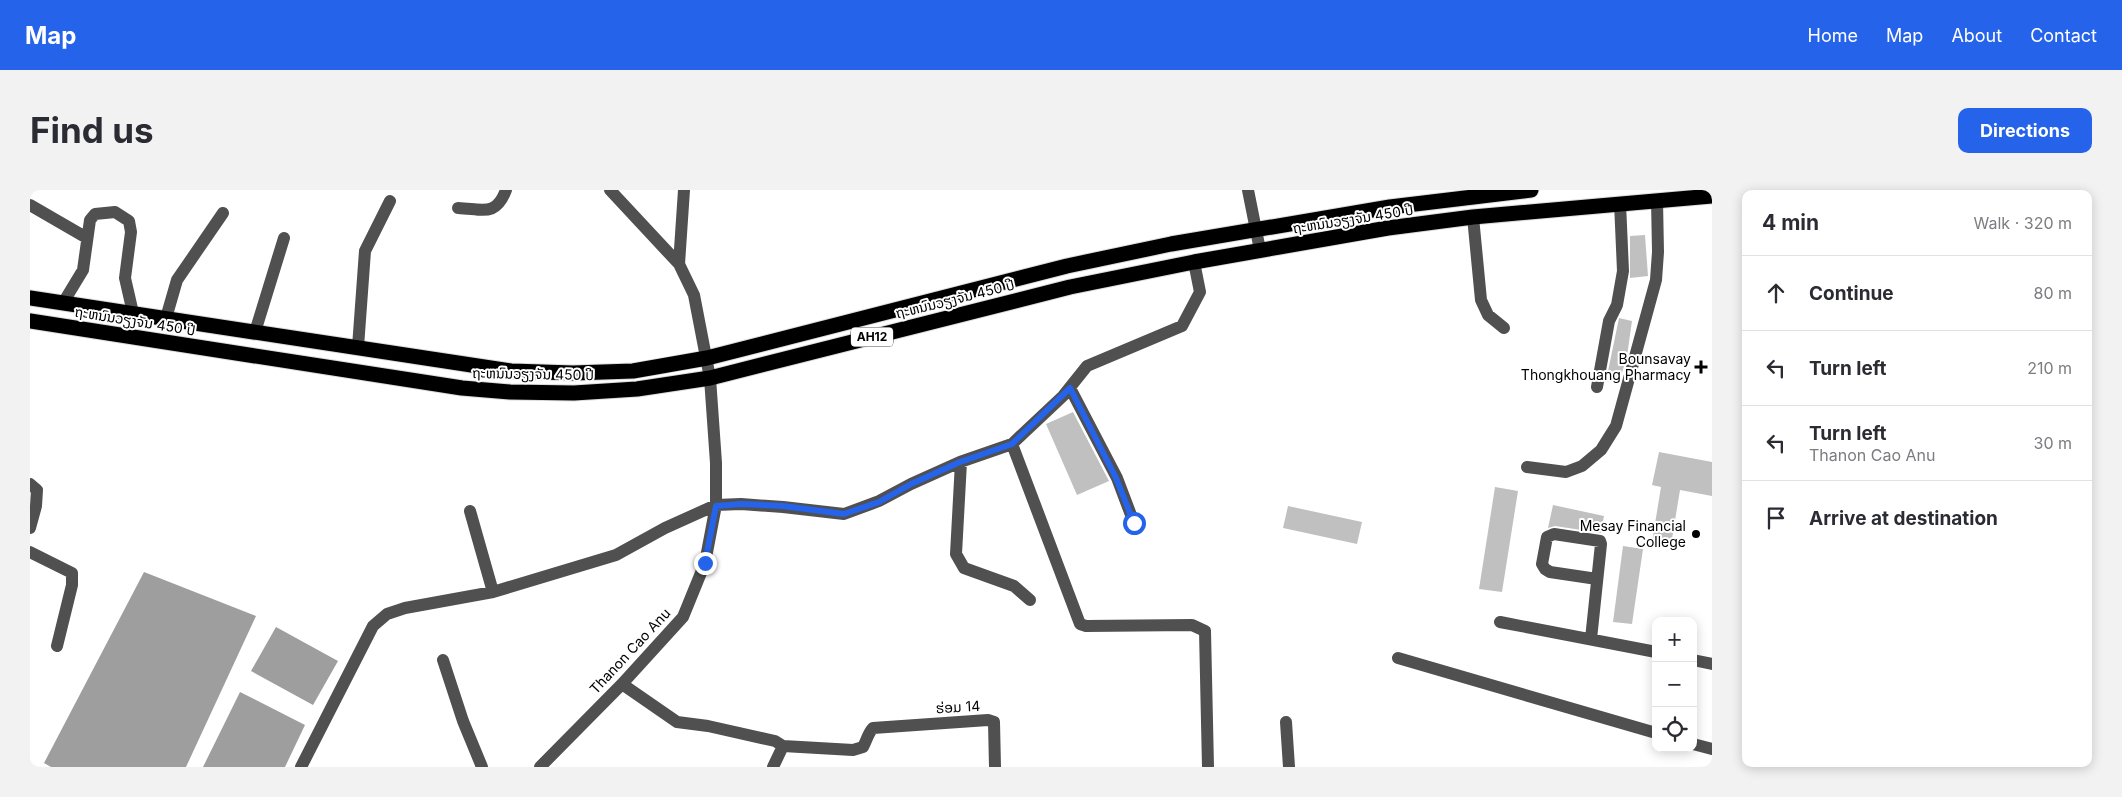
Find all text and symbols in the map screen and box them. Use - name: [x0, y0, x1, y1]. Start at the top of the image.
- text: Map: [25, 21, 76, 50]
- text: Home: [1808, 25, 1858, 46]
- text: Map: [1886, 25, 1923, 46]
- text: About: [1951, 25, 2002, 46]
- text: Contact: [2030, 25, 2097, 46]
- button: Directions: [1958, 108, 2092, 153]
- text: Find us: [30, 109, 154, 151]
- street label: ຖະຫນົນວຽງຈັນ 450 ປີ: [1291, 201, 1415, 237]
- text: 4 min: [1762, 210, 1819, 235]
- text: Walk · 320 m: [1974, 213, 2072, 233]
- street label: ຖະຫນົນວຽງຈັນ 450 ປີ: [894, 276, 1016, 322]
- icon: ahead: [1762, 279, 1790, 307]
- text: Continue: [1809, 282, 1894, 305]
- text: 80 m: [2033, 283, 2072, 303]
- street label: ຖະຫນົນວຽງຈັນ 450 ປີ: [73, 303, 197, 339]
- road number: AH12: [851, 328, 893, 346]
- place label: Bounsavay Thongkhouang Pharmacy: [1521, 350, 1691, 383]
- icon: left: [1762, 354, 1790, 382]
- text: Turn left: [1809, 357, 1887, 380]
- text: 210 m: [2027, 358, 2072, 378]
- marker: Bounsavay Thongkhouang Pharmacy: [1695, 361, 1707, 373]
- street label: ຖະຫນົນວຽງຈັນ 450 ປີ: [472, 364, 594, 384]
- text: Turn left: [1809, 422, 1887, 445]
- icon: left: [1762, 429, 1790, 457]
- text: 30 m: [2034, 433, 2072, 453]
- text: Thanon Cao Anu: [1809, 445, 1936, 465]
- icon: arrive: [1762, 504, 1790, 532]
- text: Arrive at destination: [1809, 507, 1998, 530]
- route start: [1123, 512, 1146, 535]
- place label: Mesay Financial College: [1580, 517, 1686, 550]
- marker: Mesay Financial College: [1690, 528, 1702, 540]
- route end: [694, 552, 717, 575]
- street label: Thanon Cao Anu: [586, 604, 674, 697]
- map controls: [1652, 617, 1697, 752]
- button: +: [1652, 617, 1697, 662]
- button: −: [1652, 662, 1697, 707]
- street label: ຮ່ອມ 14: [935, 697, 981, 716]
- button: locate: [1652, 707, 1697, 752]

